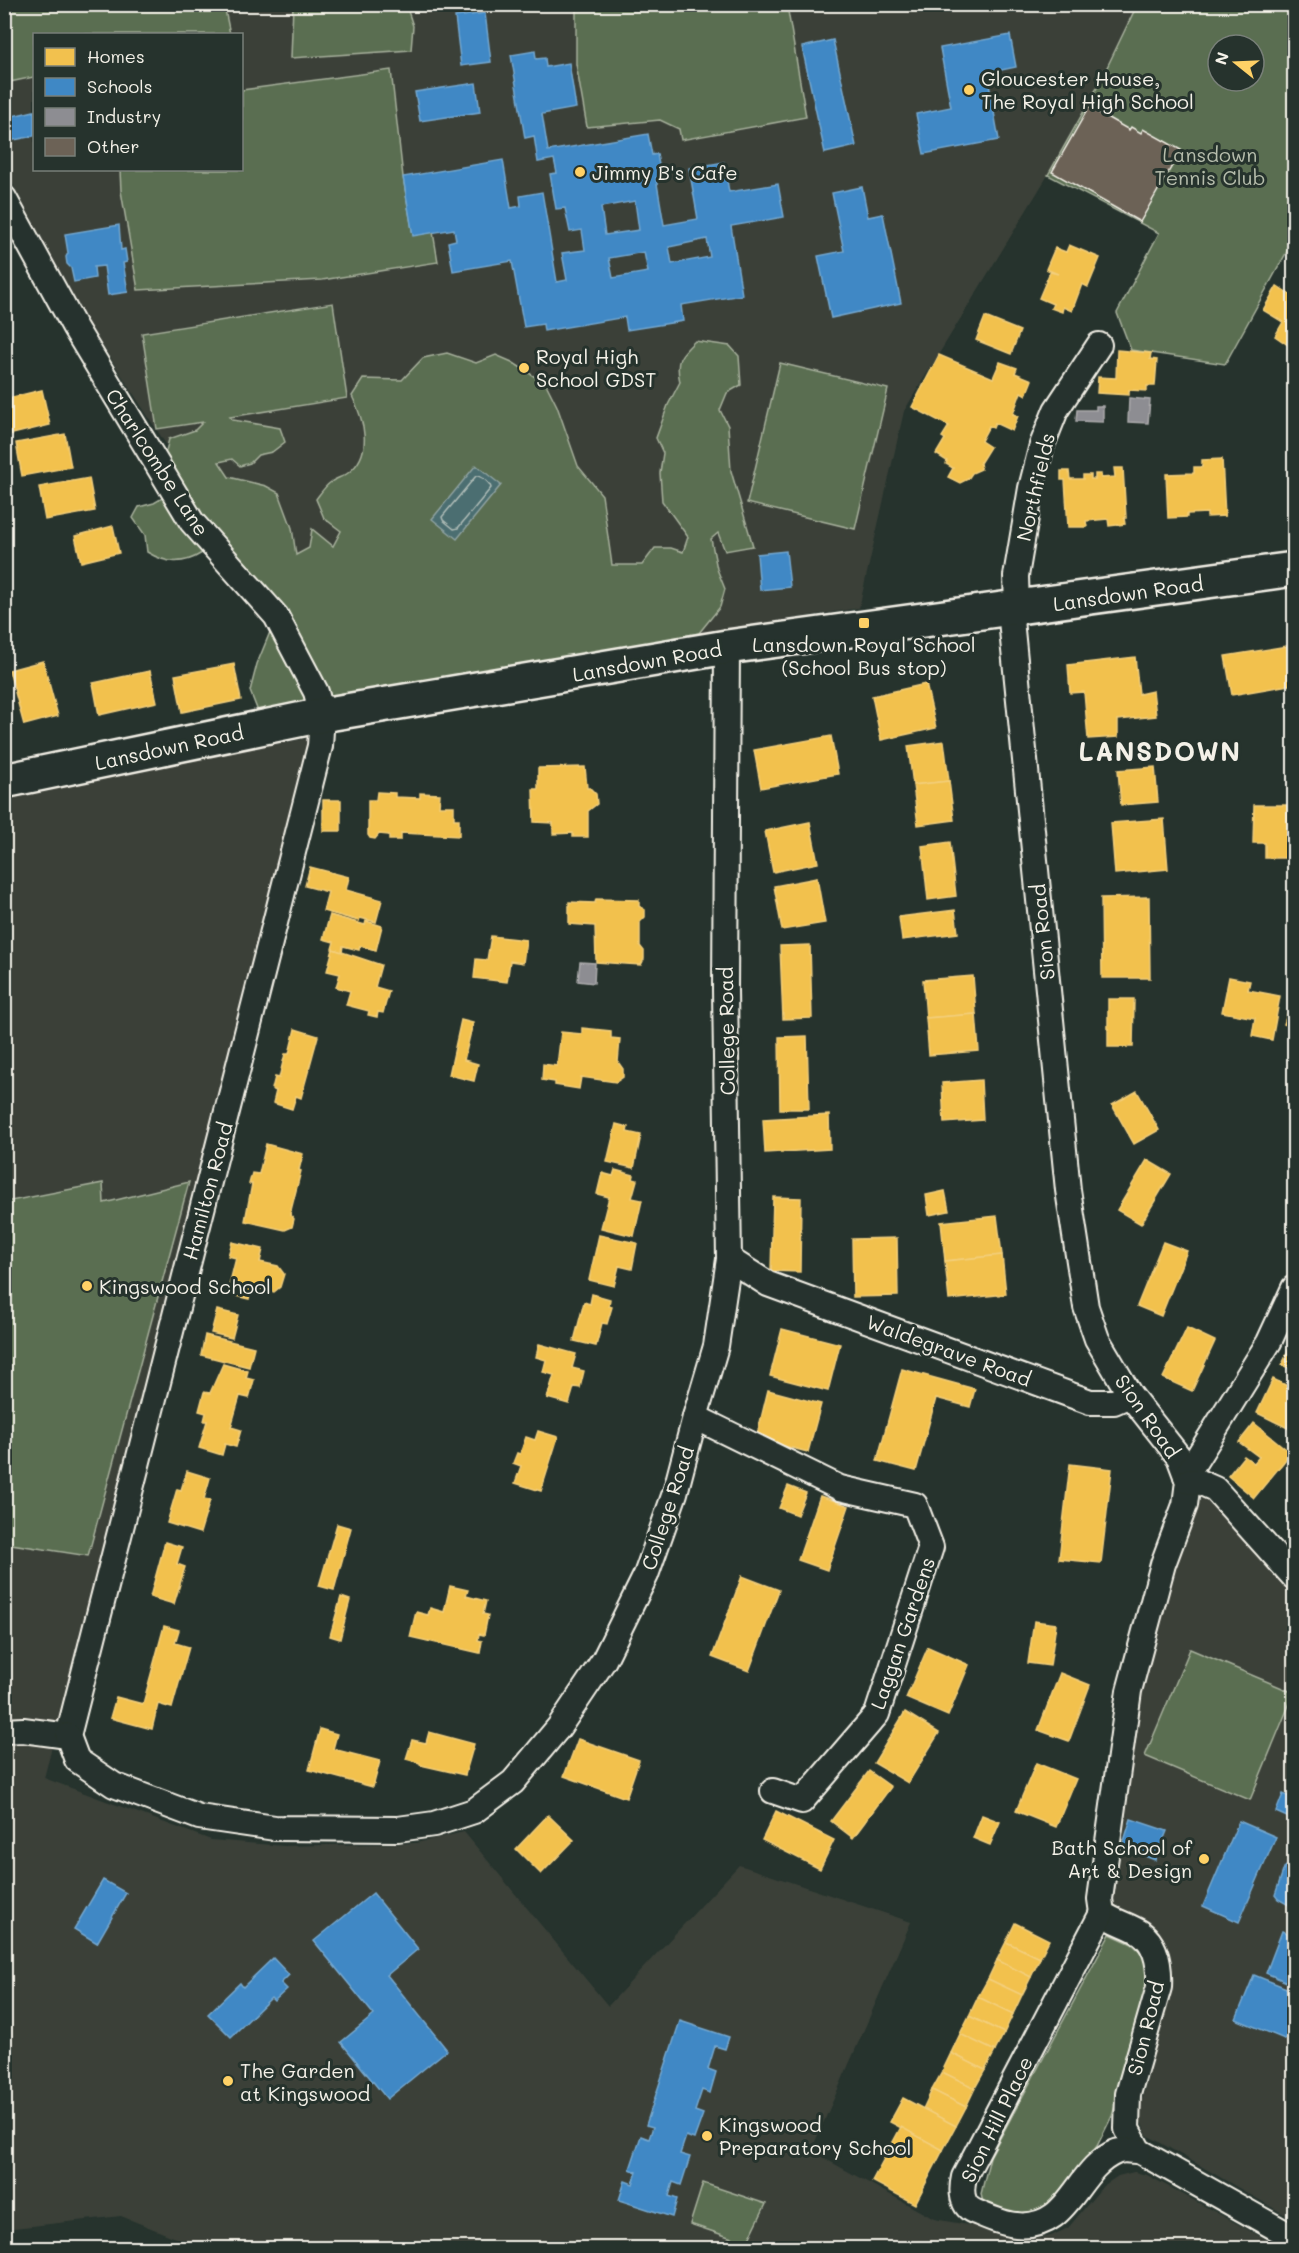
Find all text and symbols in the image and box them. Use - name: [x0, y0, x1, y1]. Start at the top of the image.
- legend: [33, 33, 243, 171]
- north arrow: [1206, 33, 1266, 93]
- text: Homes: [87, 44, 145, 68]
- text: N: [1209, 49, 1233, 67]
- place label: Gloucester House, The Royal High School: [981, 65, 1194, 114]
- text: Schools: [87, 74, 152, 98]
- marker: Gloucester House, The Royal High School: [962, 83, 976, 97]
- text: Industry: [87, 104, 161, 128]
- text: Other: [87, 134, 140, 158]
- park label: Lansdown Tennis Club: [1155, 141, 1265, 190]
- place label: Jimmy B's Cafe: [592, 159, 738, 185]
- marker: Jimmy B's Cafe: [573, 165, 587, 179]
- place label: Royal High School GDST: [536, 343, 656, 392]
- marker: Royal High School GDST: [517, 361, 531, 375]
- street label: Charlcombe Lane: [101, 383, 215, 541]
- street label: Northfields: [1010, 430, 1060, 544]
- street label: Lansdown Road: [1051, 570, 1205, 616]
- marker: Lansdown Royal School (School Bus stop): [857, 616, 871, 630]
- place label: Lansdown Royal School (School Bus stop): [752, 631, 976, 680]
- street label: Lansdown Road: [570, 635, 724, 687]
- street label: Lansdown Road: [92, 719, 246, 775]
- district label: LANSDOWN: [1079, 734, 1241, 768]
- street label: Sion Road: [1024, 883, 1060, 981]
- street label: College Road: [712, 966, 740, 1096]
- street label: Hamilton Road: [176, 1119, 238, 1263]
- place label: Kingswood School: [99, 1273, 271, 1299]
- marker: Kingswood School: [80, 1279, 94, 1293]
- street label: Waldegrave Road: [863, 1308, 1035, 1392]
- street label: Sion Road: [1110, 1369, 1186, 1463]
- street label: College Road: [635, 1443, 699, 1573]
- street label: Laggan Gardens: [864, 1553, 940, 1713]
- place label: Bath School of Art & Design: [1052, 1834, 1193, 1883]
- marker: Bath School of Art & Design: [1197, 1852, 1211, 1866]
- street label: Sion Road: [1121, 1978, 1169, 2078]
- street label: Sion Hill Place: [954, 2052, 1038, 2186]
- place label: The Garden at Kingswood: [240, 2057, 370, 2106]
- marker: The Garden at Kingswood: [221, 2074, 235, 2088]
- place label: Kingswood Preparatory School: [719, 2111, 912, 2160]
- marker: Kingswood Preparatory School: [700, 2129, 714, 2143]

